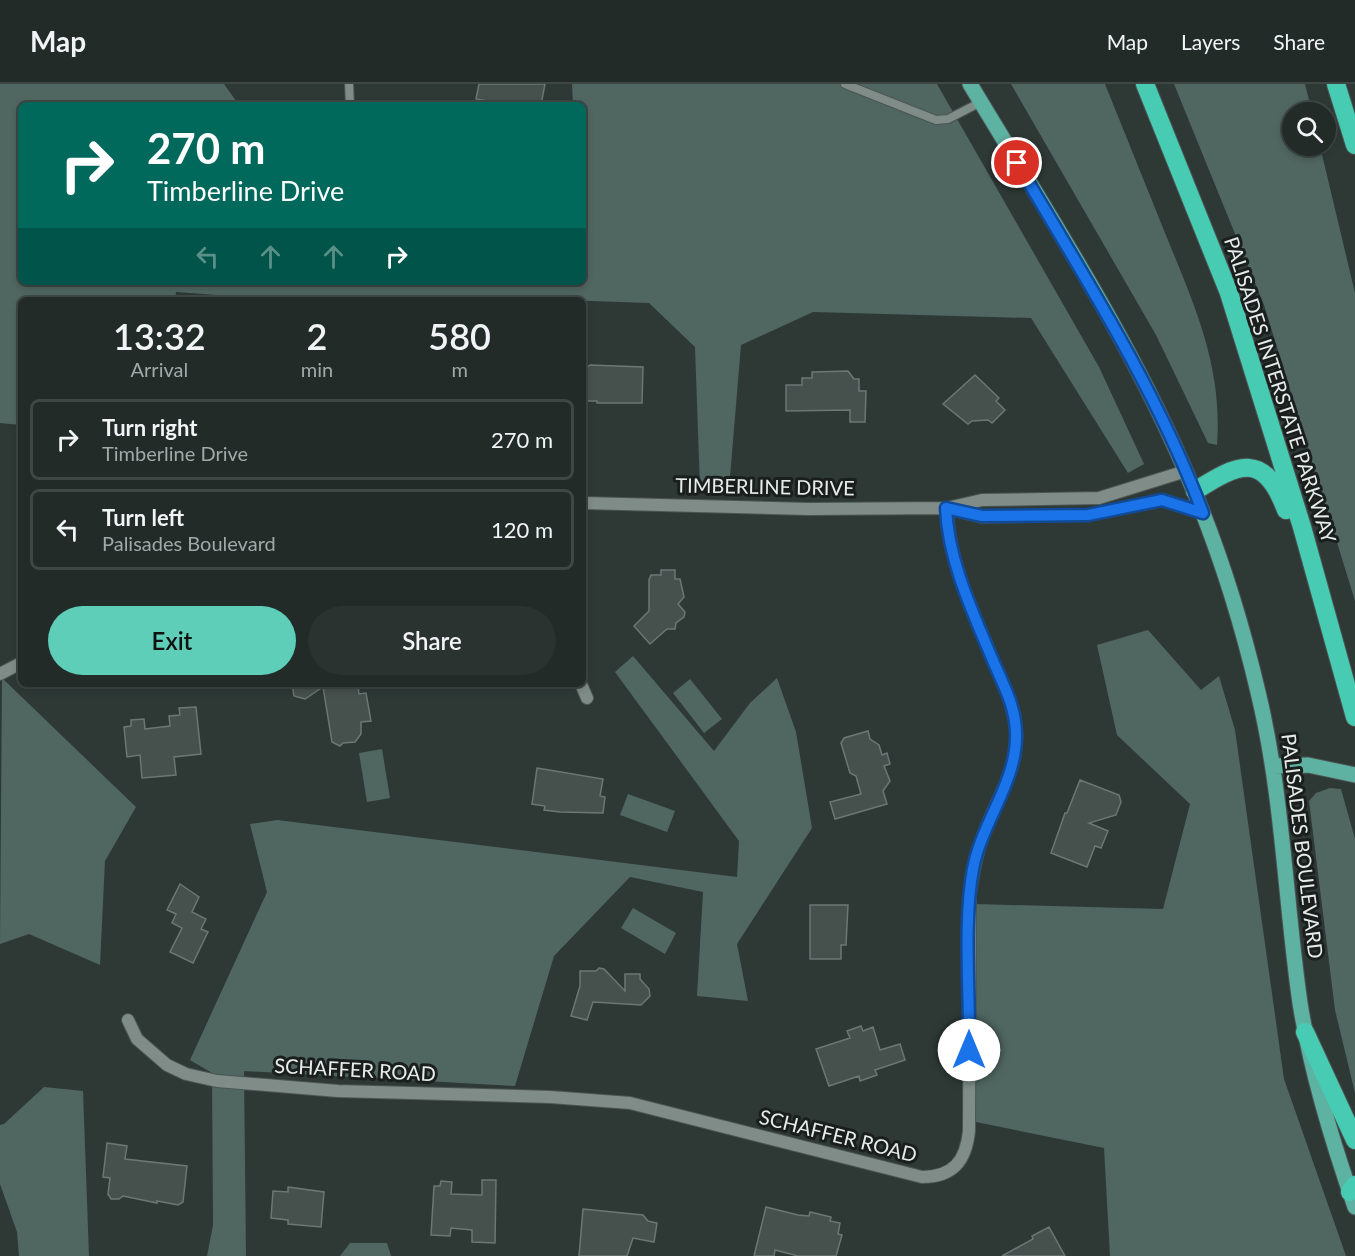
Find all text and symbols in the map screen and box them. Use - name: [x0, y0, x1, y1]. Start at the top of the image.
- text: Map: [30, 24, 86, 58]
- text: Map: [1107, 29, 1148, 54]
- text: Layers: [1181, 29, 1240, 54]
- text: Share: [1273, 29, 1325, 54]
- map controls: [1282, 102, 1336, 156]
- button: search: [1282, 102, 1336, 156]
- text: 270 m: [147, 123, 265, 173]
- icon: right: [48, 126, 126, 204]
- pin: [991, 137, 1042, 188]
- icon: arrive: [1000, 146, 1033, 179]
- text: Timberline Drive: [147, 174, 344, 207]
- street label: PALISADES INTERSTATE PARKWAY: [1220, 233, 1342, 546]
- icon: left: [191, 240, 224, 273]
- icon: ahead: [254, 240, 287, 273]
- icon: ahead: [317, 240, 350, 273]
- icon: right: [380, 240, 413, 273]
- text: 13:32: [113, 314, 206, 358]
- text: 2: [307, 314, 327, 358]
- text: 580: [428, 314, 491, 358]
- text: Arrival: [131, 357, 188, 381]
- text: min: [301, 357, 333, 381]
- text: m: [451, 357, 468, 381]
- text: Turn right: [102, 414, 197, 441]
- icon: right: [51, 423, 84, 456]
- text: 270 m: [491, 426, 553, 453]
- text: Timberline Drive: [102, 441, 248, 465]
- street label: TIMBERLINE DRIVE: [675, 472, 855, 500]
- text: Turn left: [102, 504, 184, 531]
- icon: left: [51, 513, 84, 546]
- text: 120 m: [491, 516, 553, 543]
- text: Palisades Boulevard: [102, 531, 276, 555]
- button: Exit: [48, 606, 296, 675]
- button: Share: [308, 606, 556, 675]
- street label: PALISADES BOULEVARD: [1277, 732, 1329, 960]
- position arrow: [937, 1018, 1001, 1082]
- street label: SCHAFFER ROAD: [274, 1053, 436, 1085]
- street label: SCHAFFER ROAD: [757, 1104, 920, 1166]

